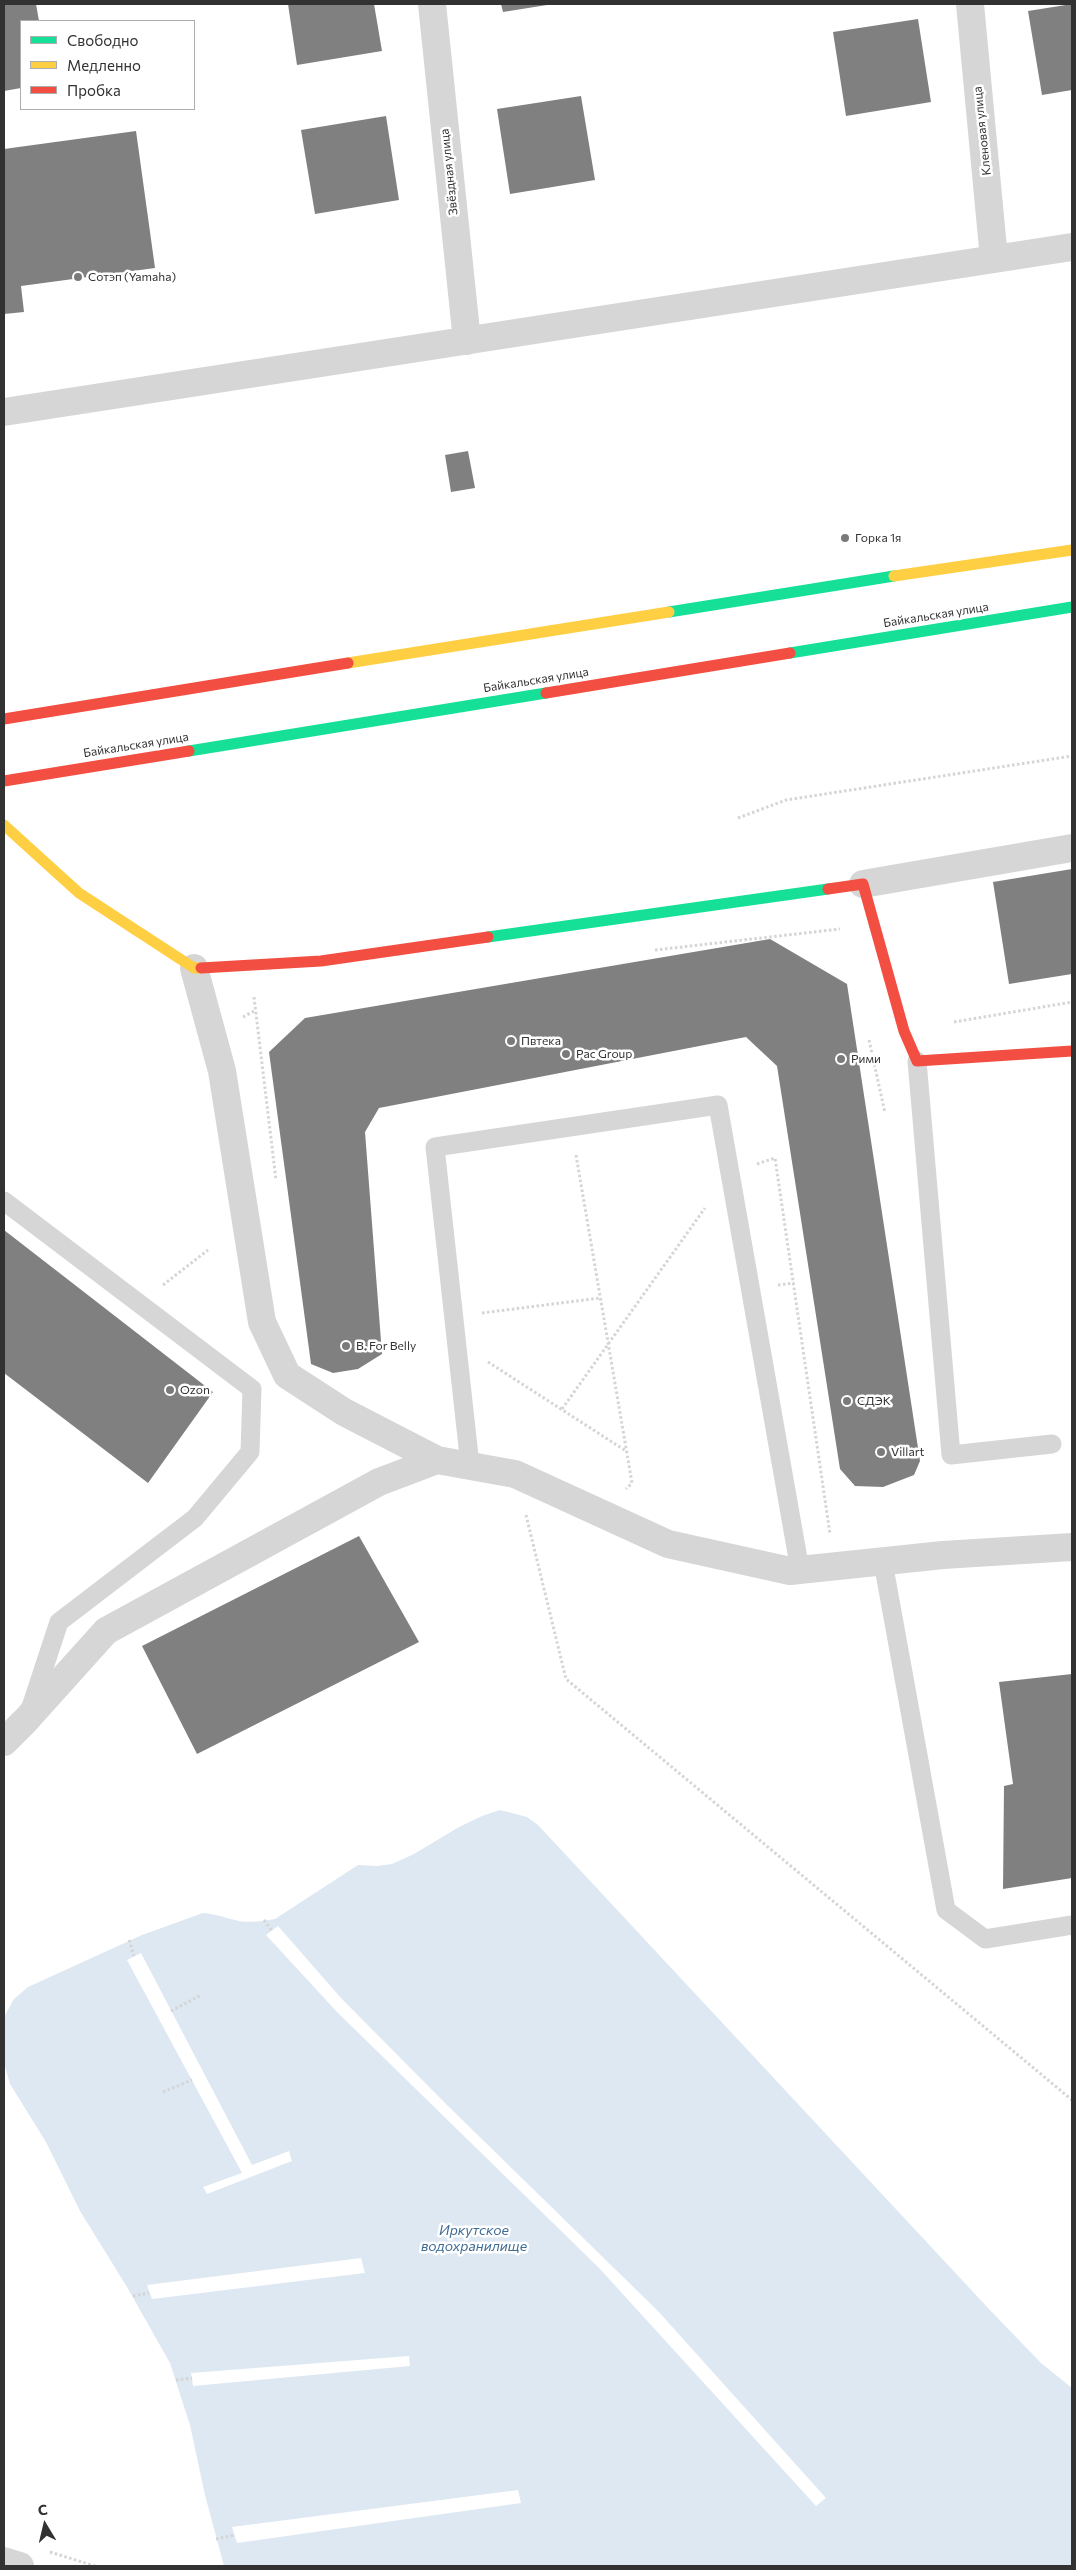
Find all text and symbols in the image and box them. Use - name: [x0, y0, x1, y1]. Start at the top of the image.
- legend: [20, 20, 195, 110]
- text: Свободно: [67, 31, 138, 49]
- text: Медленно: [67, 56, 141, 74]
- text: Пробка: [67, 81, 121, 99]
- street label: Кленовая улица: [970, 86, 994, 176]
- street label: Звёздная улица: [437, 128, 461, 216]
- place label: Сотэп (Yamaha): [88, 270, 176, 284]
- marker: Сотэп (Yamaha): [72, 271, 84, 283]
- place label: Горка 1я: [855, 531, 901, 545]
- marker: Горка 1я: [839, 532, 851, 544]
- street label: Байкальская улица: [882, 600, 990, 630]
- street label: Байкальская улица: [482, 665, 590, 695]
- street label: Байкальская улица: [82, 730, 190, 760]
- place label: Пвтека: [521, 1034, 561, 1048]
- marker: Пвтека: [505, 1035, 517, 1047]
- place label: Pac Group: [576, 1047, 632, 1061]
- marker: Pac Group: [560, 1048, 572, 1060]
- place label: Рими: [851, 1052, 881, 1066]
- marker: Рими: [835, 1053, 847, 1065]
- place label: B. For Belly: [356, 1339, 416, 1353]
- marker: B. For Belly: [340, 1340, 352, 1352]
- place label: Ozon: [180, 1383, 210, 1397]
- marker: Ozon: [164, 1384, 176, 1396]
- place label: СДЭК: [857, 1394, 891, 1408]
- marker: СДЭК: [841, 1395, 853, 1407]
- place label: Villart: [891, 1445, 924, 1459]
- marker: Villart: [875, 1446, 887, 1458]
- water label: Иркутское водохранилище: [421, 2222, 527, 2254]
- north arrow: [20, 2500, 70, 2550]
- text: С: [37, 2501, 49, 2519]

